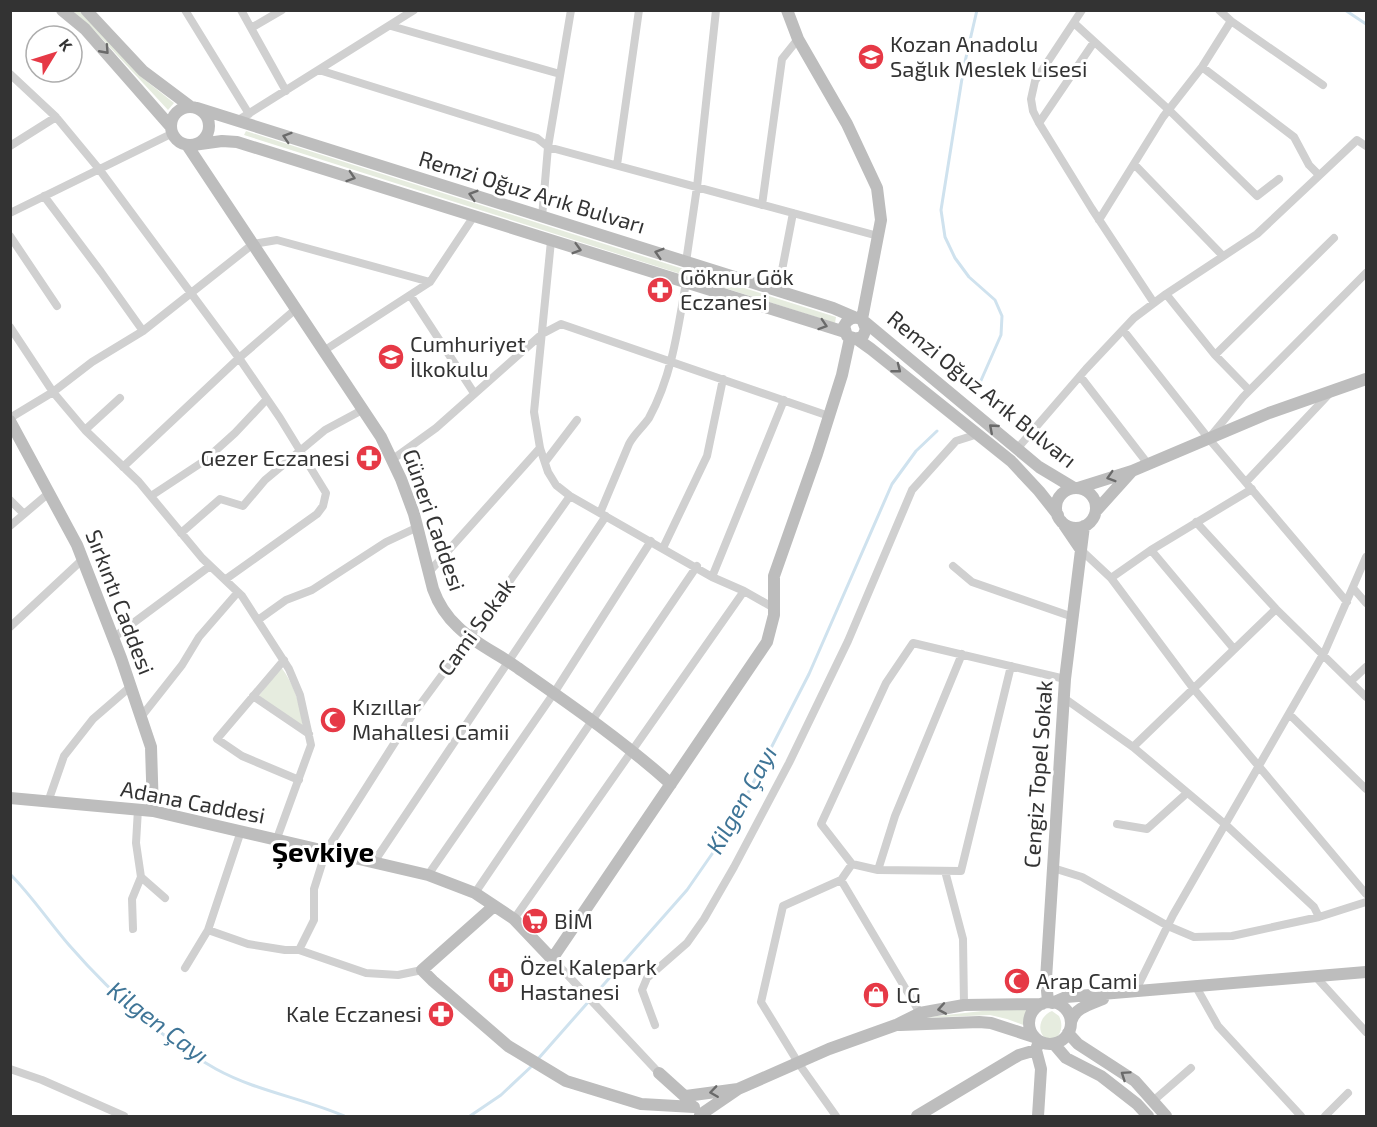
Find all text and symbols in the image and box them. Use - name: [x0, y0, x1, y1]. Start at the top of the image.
- north arrow: [24, 24, 84, 84]
- place label: Kozan Anadolu Sağlık Meslek Lisesi: [890, 30, 1088, 81]
- text: K: [56, 35, 77, 55]
- school or university icon: Kozan Anadolu Sağlık Meslek Lisesi: [856, 42, 886, 72]
- one-way arrow: [98, 43, 109, 54]
- one-way arrow: [282, 132, 293, 144]
- street label: Remzi Oğuz Arık Bulvarı: [416, 144, 649, 238]
- one-way arrow: [345, 170, 356, 183]
- one-way arrow: [468, 190, 479, 202]
- one-way arrow: [571, 242, 582, 254]
- one-way arrow: [654, 248, 665, 261]
- place label: Göknur Gök Eczanesi: [680, 263, 794, 314]
- pharmacy icon: Göknur Gök Eczanesi: [645, 275, 675, 305]
- street label: Remzi Oğuz Arık Bulvarı: [883, 304, 1082, 472]
- one-way arrow: [817, 318, 828, 330]
- place label: Cumhuriyet İlkokulu: [410, 330, 526, 381]
- school or university icon: Cumhuriyet İlkokulu: [376, 342, 406, 372]
- one-way arrow: [890, 362, 901, 373]
- one-way arrow: [989, 424, 1000, 435]
- pharmacy icon: Gezer Eczanesi: [354, 443, 384, 473]
- place label: Gezer Eczanesi: [200, 444, 350, 470]
- street label: Güneri Caddesi: [398, 445, 471, 594]
- one-way arrow: [1106, 470, 1117, 482]
- street label: Sırkıntı Caddesi: [81, 525, 161, 678]
- street label: Cami Sokak: [431, 573, 519, 680]
- street label: Cengiz Topel Sokak: [1017, 679, 1057, 869]
- place label: Kızıllar Mahallesi Camii: [352, 693, 509, 744]
- mosque icon: Kızıllar Mahallesi Camii: [318, 705, 348, 735]
- water label: Kilgen Çayı: [699, 740, 783, 859]
- street label: Adana Caddesi: [119, 774, 268, 828]
- district label: Şevkiye: [272, 834, 374, 869]
- supermarket icon: BİM: [520, 906, 550, 936]
- place label: BİM: [554, 907, 593, 933]
- place label: Özel Kalepark Hastanesi: [520, 953, 657, 1004]
- hospital icon: Özel Kalepark Hastanesi: [486, 965, 516, 995]
- mosque icon: Arap Cami: [1002, 966, 1032, 996]
- place label: Arap Cami: [1036, 967, 1138, 993]
- water label: Kilgen Çayı: [102, 974, 215, 1070]
- shop icon: LG: [861, 980, 891, 1010]
- place label: LG: [896, 981, 921, 1007]
- pharmacy icon: Kale Eczanesi: [426, 999, 456, 1029]
- place label: Kale Eczanesi: [286, 1000, 422, 1026]
- one-way arrow: [937, 1002, 947, 1015]
- one-way arrow: [1121, 1071, 1132, 1082]
- one-way arrow: [710, 1085, 719, 1098]

